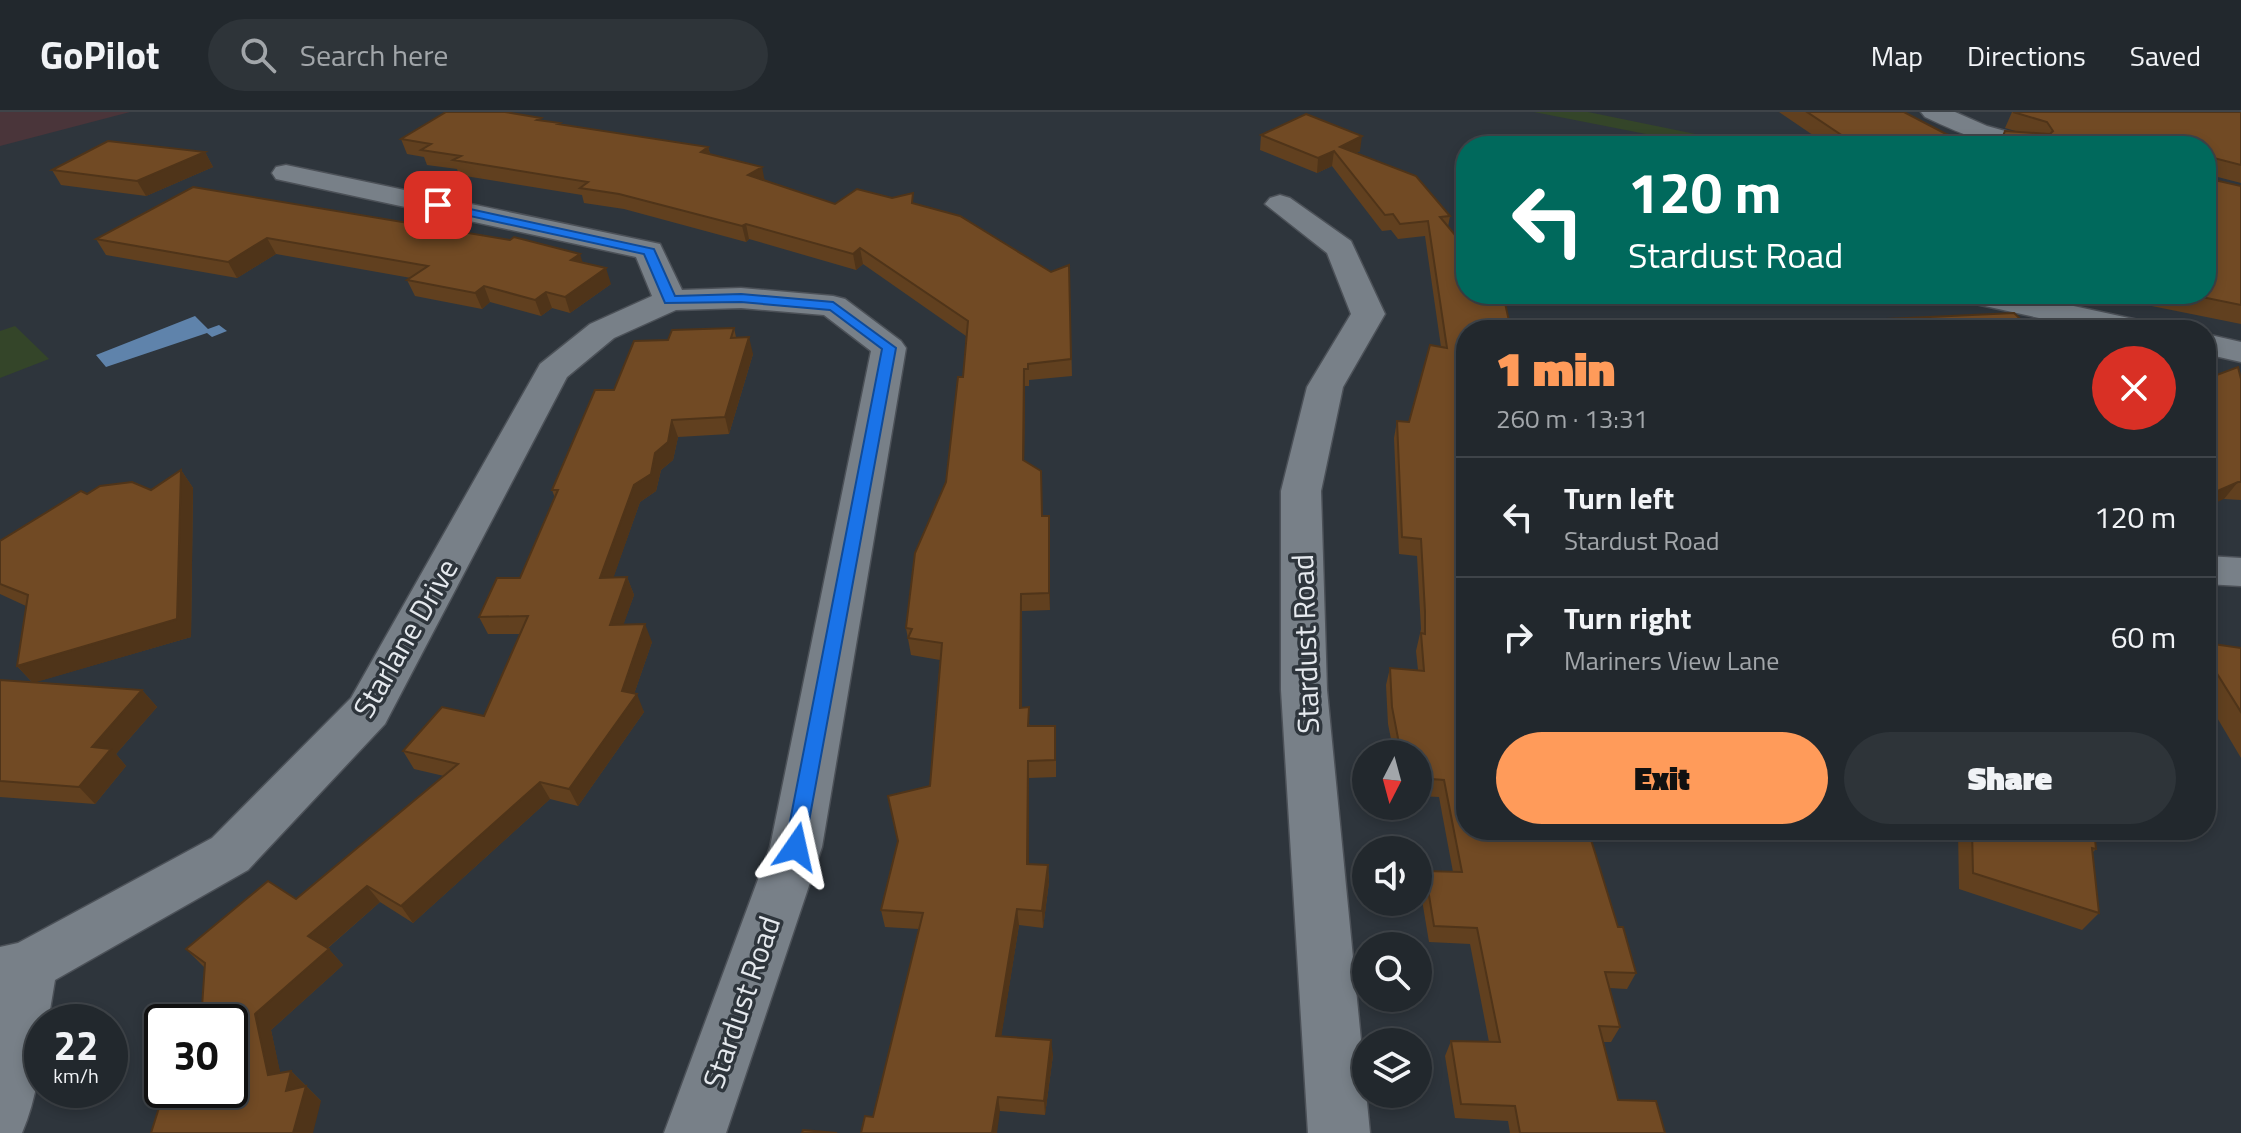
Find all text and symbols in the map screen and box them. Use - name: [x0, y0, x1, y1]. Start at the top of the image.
- search box: [208, 19, 768, 91]
- text: GoPilot: [40, 26, 160, 84]
- text: Search here: [300, 32, 449, 78]
- icon: search: [236, 33, 280, 77]
- text: Map: [1871, 34, 1923, 77]
- text: Directions: [1967, 34, 2086, 77]
- text: Saved: [2130, 34, 2201, 77]
- text: 120 m: [1628, 150, 1781, 235]
- icon: left: [1496, 168, 1600, 272]
- pin: [404, 171, 472, 239]
- icon: arrive: [416, 183, 460, 227]
- text: Stardust Road: [1628, 227, 1843, 282]
- text: 1 min: [1496, 332, 1615, 405]
- button: close: [2092, 346, 2176, 430]
- text: 260 m · 13:31: [1496, 399, 1648, 438]
- text: Turn left: [1564, 475, 1674, 521]
- text: 120 m: [2094, 494, 2176, 540]
- icon: left: [1496, 495, 1540, 539]
- text: Stardust Road: [1564, 521, 1719, 560]
- street label: Starlane Drive: [341, 550, 469, 726]
- street label: Stardust Road: [1279, 554, 1331, 734]
- text: Turn right: [1564, 595, 1692, 641]
- text: 60 m: [2111, 614, 2176, 660]
- icon: right: [1496, 615, 1540, 659]
- text: Mariners View Lane: [1564, 641, 1779, 680]
- button: Exit: [1496, 732, 1828, 824]
- button: Share: [1844, 732, 2176, 824]
- north arrow: [1352, 740, 1432, 820]
- map controls: [1352, 740, 1432, 1108]
- position arrow: [754, 805, 838, 889]
- button: sound: [1352, 836, 1432, 916]
- street label: Stardust Road: [690, 910, 792, 1094]
- button: search: [1352, 932, 1432, 1012]
- speed limit sign: 30: [144, 1004, 248, 1108]
- text: 22: [54, 1015, 98, 1076]
- button: layers: [1352, 1028, 1432, 1108]
- text: km/h: [53, 1060, 99, 1091]

